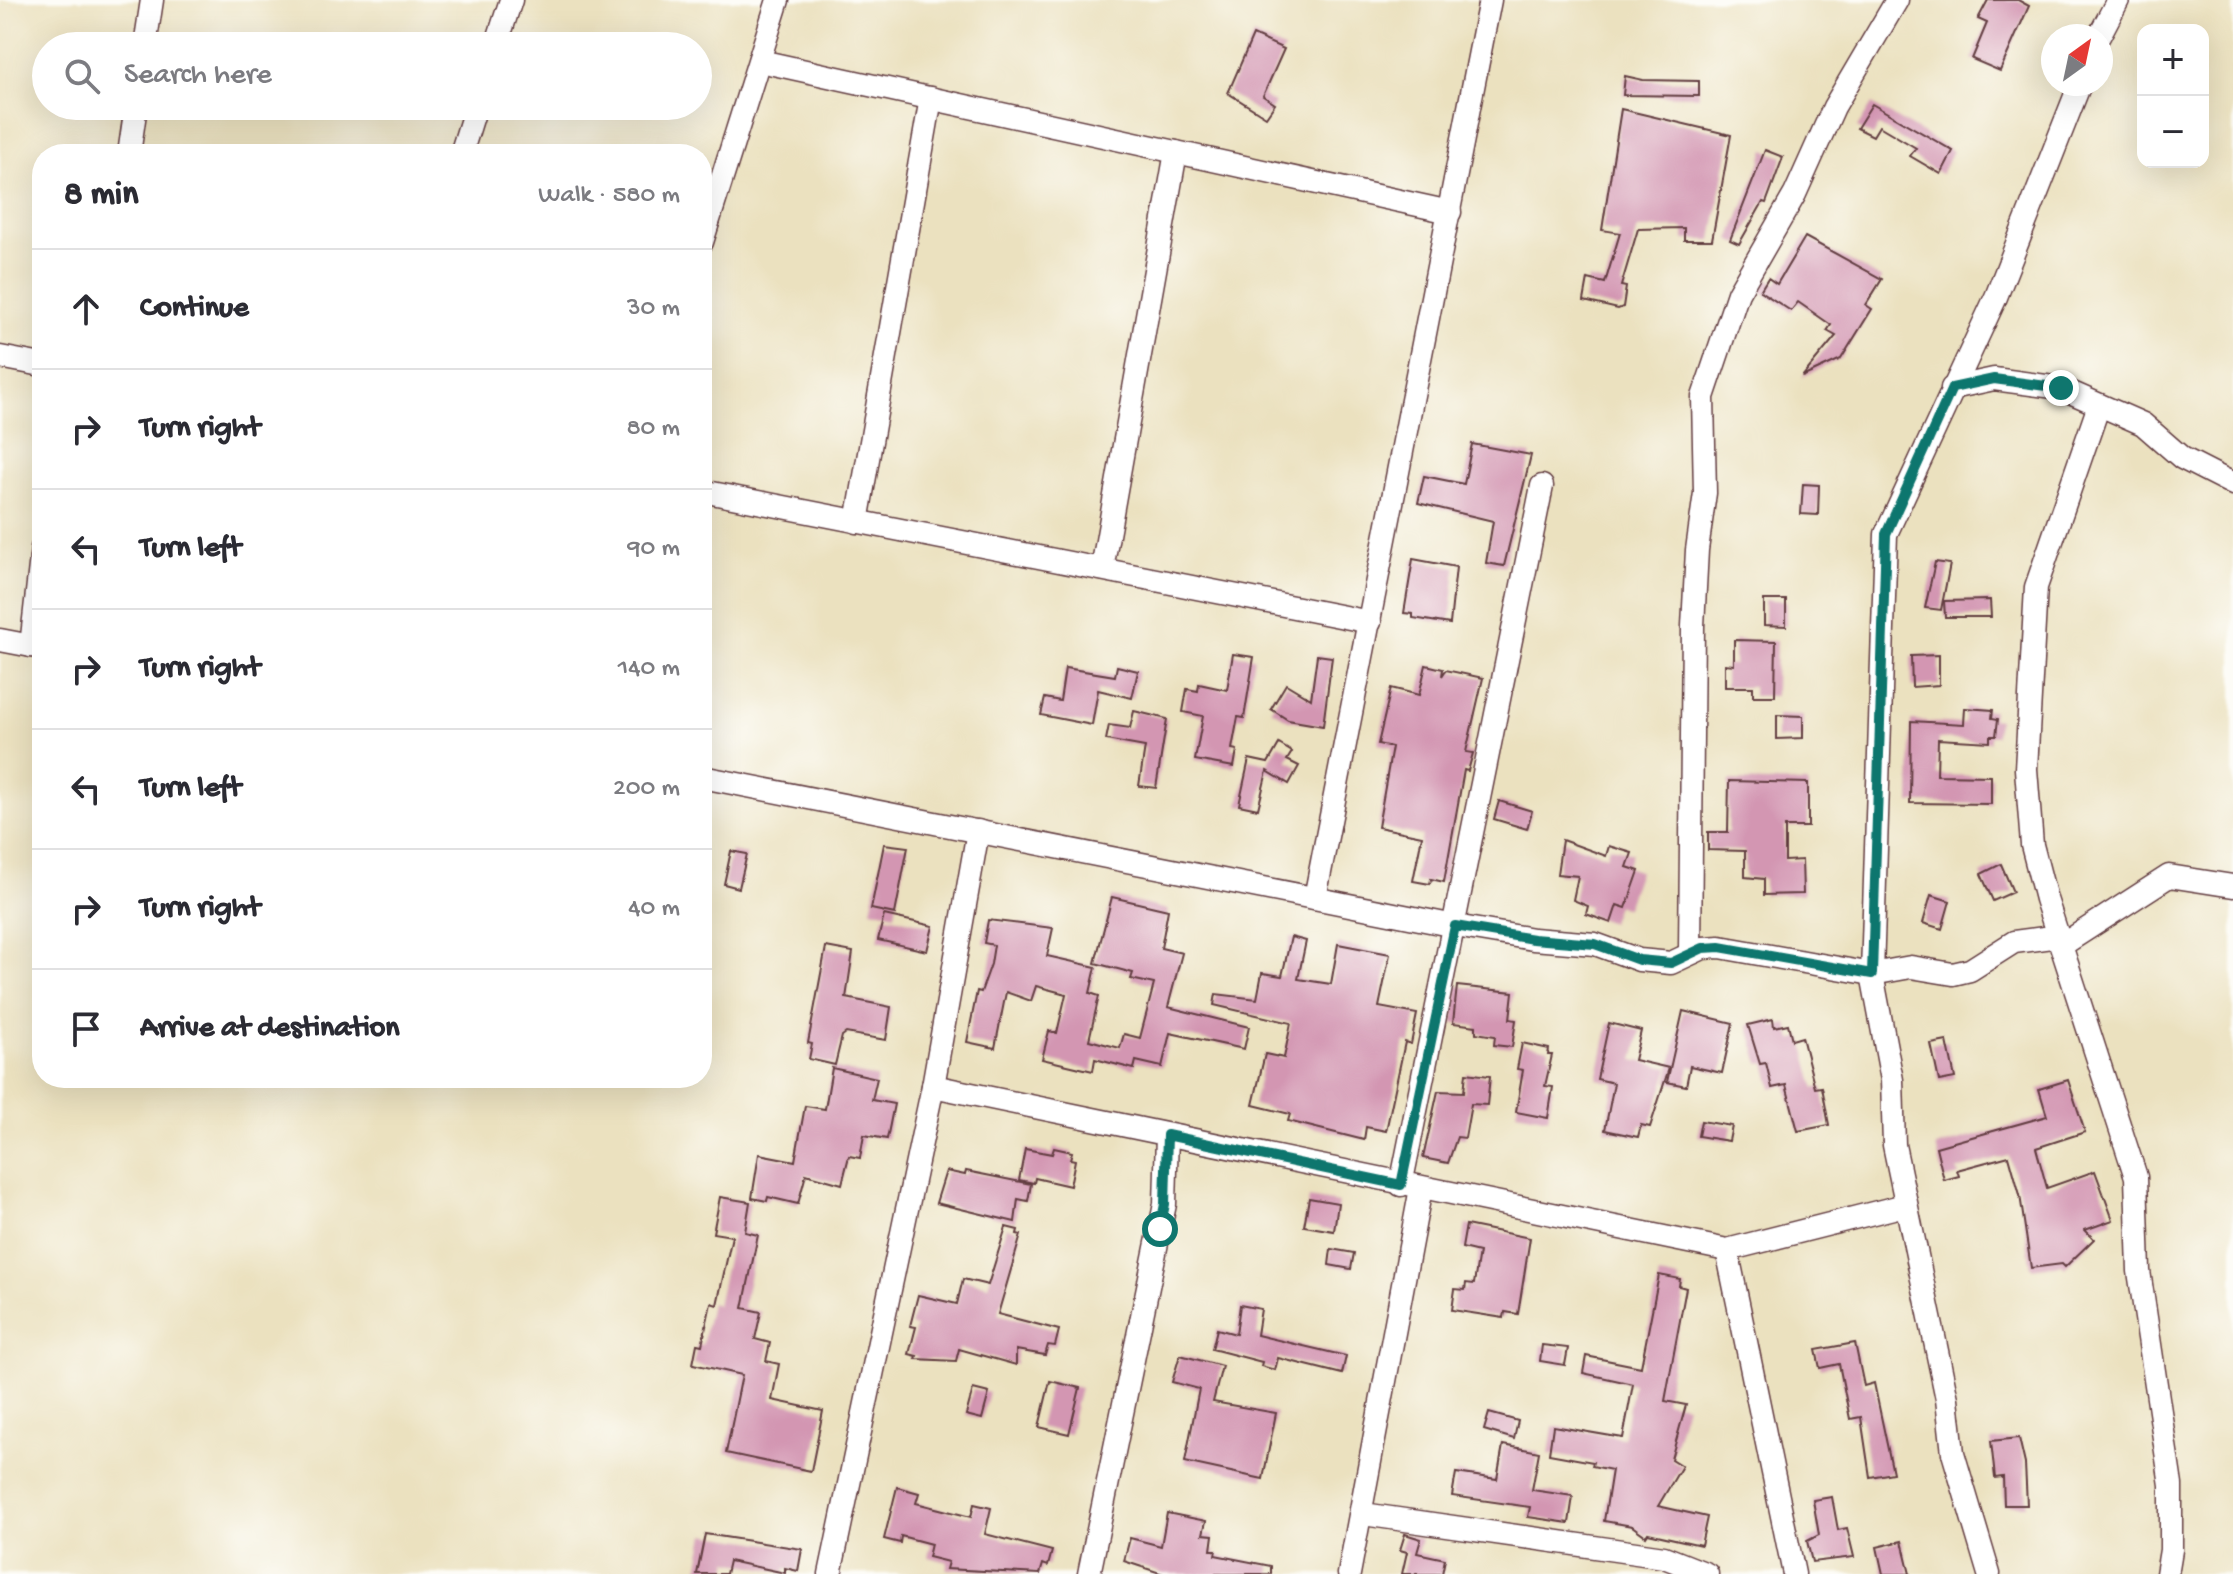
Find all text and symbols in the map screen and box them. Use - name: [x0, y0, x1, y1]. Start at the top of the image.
- north arrow: [2041, 24, 2113, 96]
- map controls: [2137, 24, 2209, 168]
- button: +: [2137, 24, 2209, 96]
- search box: [32, 32, 712, 120]
- icon: search: [60, 54, 104, 98]
- text: Search here: [124, 59, 272, 94]
- button: −: [2137, 96, 2209, 168]
- text: 8 min: [64, 176, 138, 216]
- text: Walk · 580 m: [538, 181, 680, 212]
- icon: ahead: [64, 287, 108, 331]
- text: Continue: [140, 292, 249, 327]
- text: 30 m: [627, 294, 680, 325]
- route end: [2043, 370, 2079, 406]
- icon: right: [64, 407, 108, 451]
- text: Turn right: [140, 412, 260, 447]
- text: 80 m: [626, 414, 680, 445]
- icon: left: [64, 527, 108, 571]
- text: Turn left: [140, 532, 241, 567]
- text: 90 m: [628, 534, 680, 565]
- icon: right: [64, 647, 108, 691]
- text: Turn right: [140, 652, 260, 687]
- text: 140 m: [618, 654, 680, 685]
- icon: left: [64, 767, 108, 811]
- text: Turn left: [140, 772, 241, 807]
- text: 200 m: [613, 774, 680, 805]
- icon: right: [64, 887, 108, 931]
- text: Turn right: [140, 892, 260, 927]
- text: 40 m: [628, 894, 680, 925]
- icon: arrive: [64, 1007, 108, 1051]
- text: Arrive at destination: [140, 1012, 400, 1047]
- route start: [1142, 1211, 1178, 1247]

